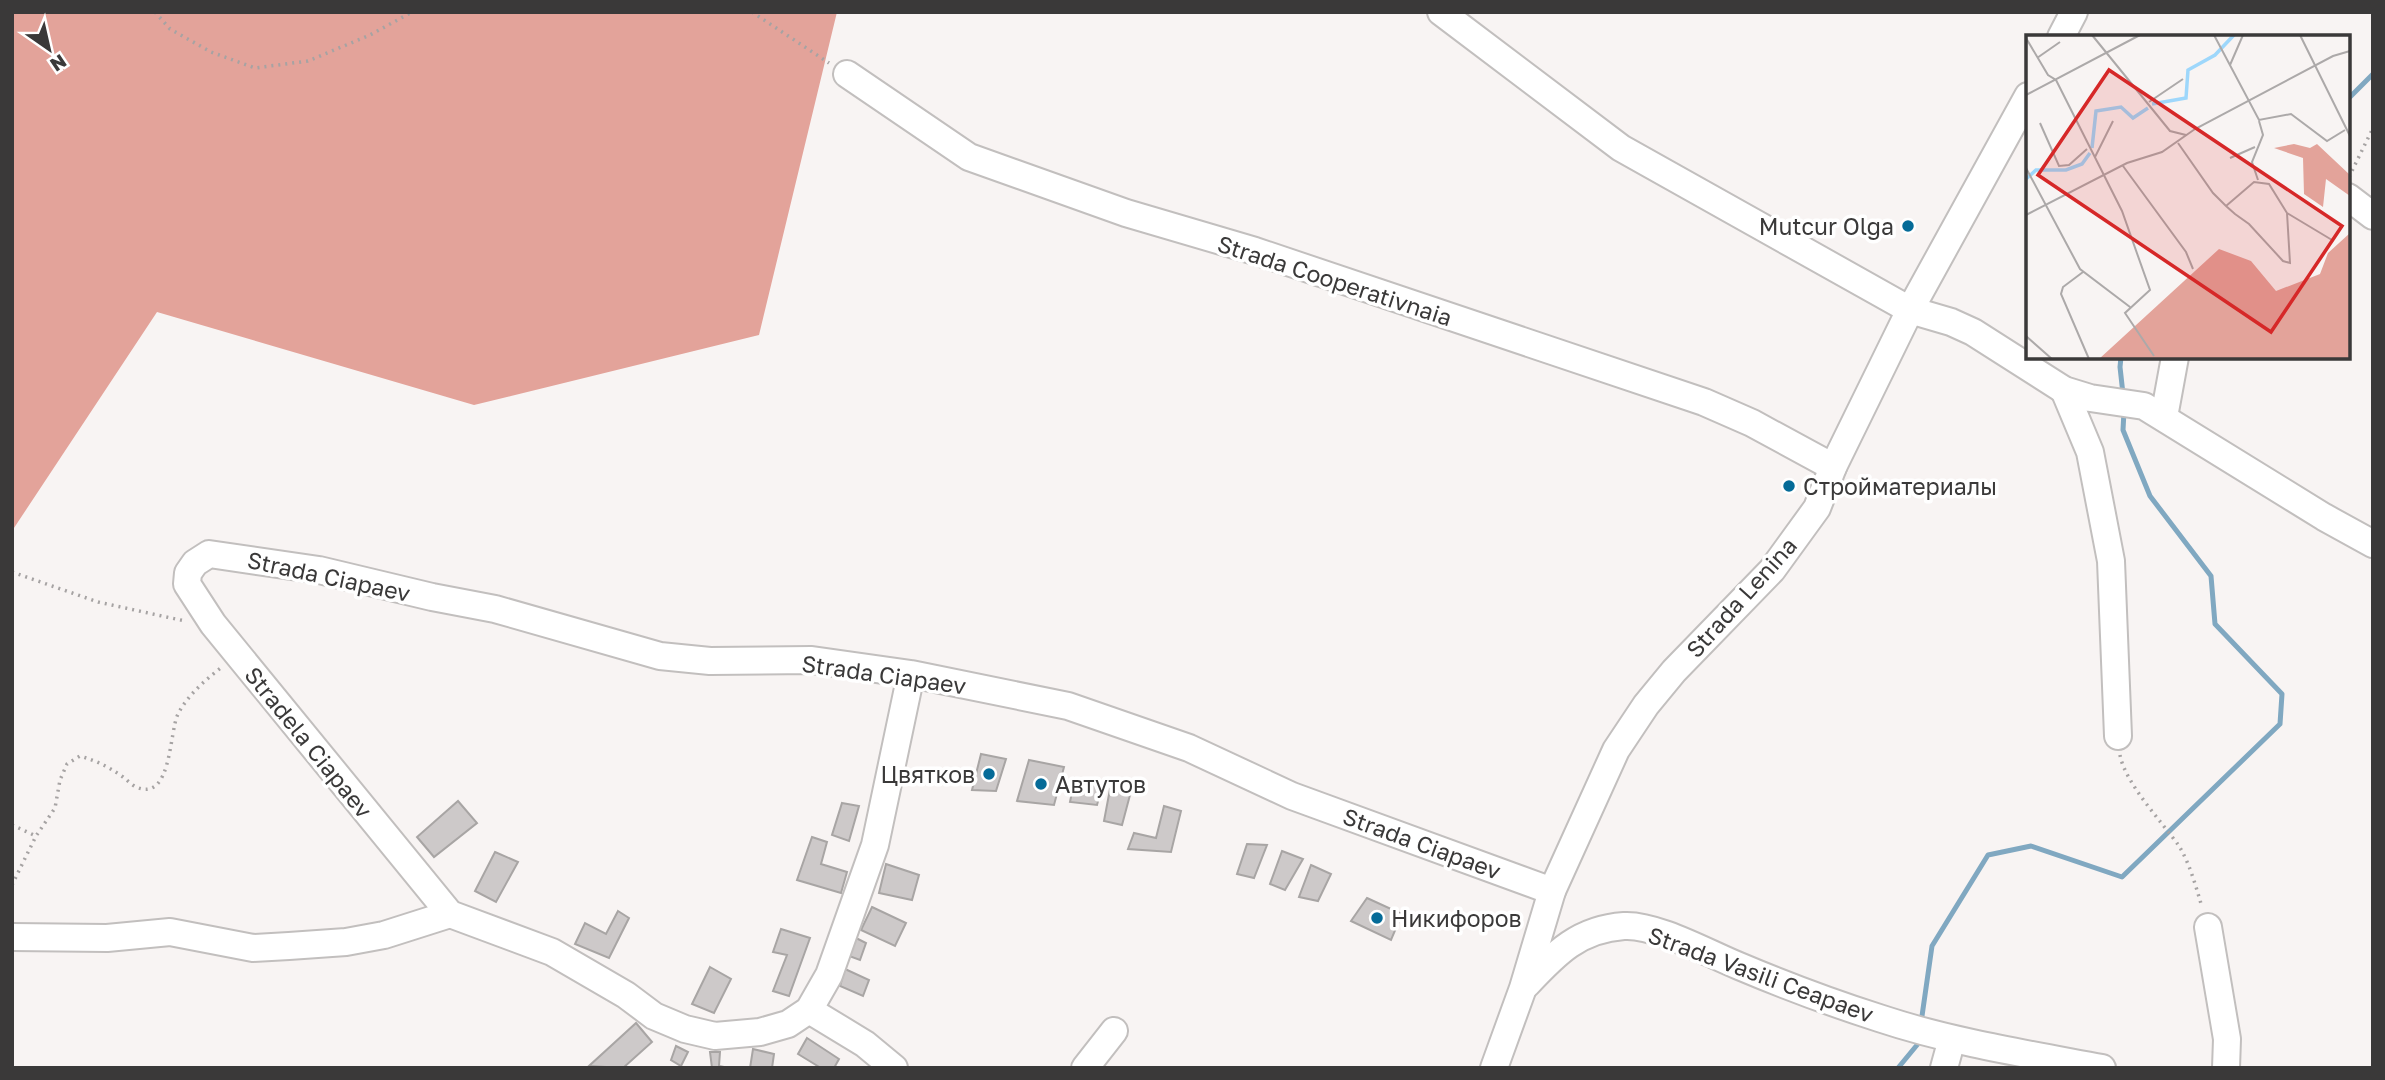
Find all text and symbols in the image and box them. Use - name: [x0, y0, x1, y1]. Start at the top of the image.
- north arrow: [14, 14, 84, 84]
- inset map: [2026, 35, 2350, 359]
- text: N: [46, 50, 71, 77]
- place label: Mutcur Olga: [1759, 212, 1894, 240]
- marker: Mutcur Olga: [1900, 218, 1916, 234]
- street label: Strada Cooperativnaia: [1214, 229, 1456, 331]
- place label: Стройматериалы: [1803, 472, 1997, 500]
- marker: Стройматериалы: [1781, 478, 1797, 494]
- street label: Strada Lenina: [1680, 531, 1802, 663]
- street label: Strada Ciapaev: [245, 545, 413, 607]
- street label: Strada Ciapaev: [800, 649, 968, 699]
- street label: Stradela Ciapaev: [239, 661, 379, 823]
- place label: Цвятков: [880, 760, 975, 788]
- marker: Цвятков: [981, 766, 997, 782]
- place label: Автутов: [1055, 770, 1146, 798]
- marker: Автутов: [1033, 776, 1049, 792]
- street label: Strada Ciapaev: [1339, 801, 1505, 885]
- place label: Никифоров: [1391, 904, 1522, 932]
- marker: Никифоров: [1369, 910, 1385, 926]
- street label: Strada Vasili Ceapaev: [1645, 920, 1878, 1028]

